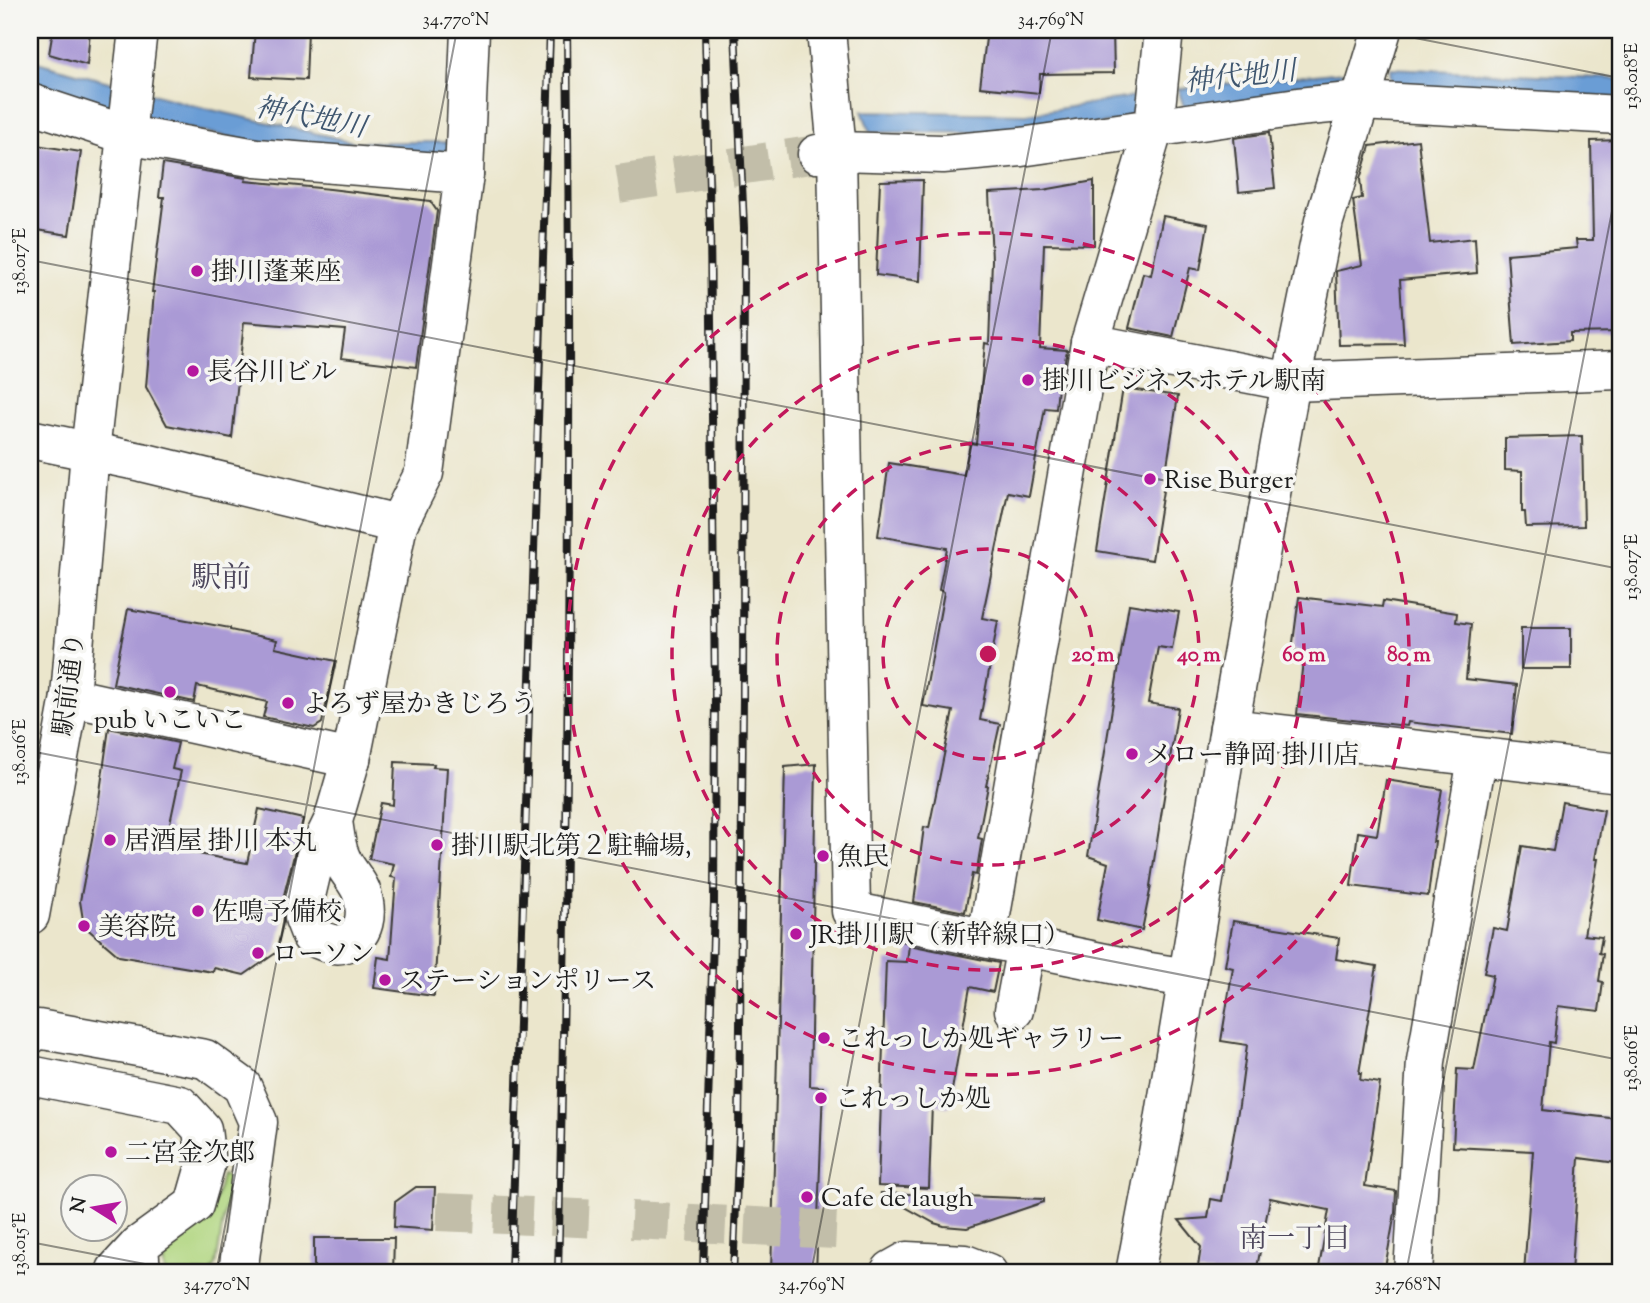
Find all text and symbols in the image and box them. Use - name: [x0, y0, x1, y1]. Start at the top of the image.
- text: 34.770°N: [423, 8, 489, 34]
- text: 34.769°N: [1018, 8, 1084, 34]
- text: 138.018°E: [1620, 43, 1646, 109]
- water label: 神代地川: [1183, 52, 1301, 104]
- water label: 神代地川: [252, 89, 372, 150]
- text: 138.017°E: [8, 228, 34, 294]
- place label: 掛川蓬莱座: [211, 255, 341, 292]
- marker: 掛川蓬莱座: [189, 263, 205, 279]
- place label: 長谷川ビル: [207, 355, 337, 392]
- marker: 長谷川ビル: [185, 363, 201, 379]
- place label: 掛川ビジネスホテル駅南: [1042, 364, 1326, 401]
- marker: 掛川ビジネスホテル駅南: [1020, 372, 1036, 388]
- place label: Rise Burger: [1164, 463, 1294, 500]
- marker: Rise Burger: [1142, 471, 1158, 487]
- text: 138.017°E: [1620, 534, 1646, 600]
- district label: 駅前: [191, 558, 251, 601]
- street label: 駅前通り: [46, 630, 95, 738]
- text: 20 m: [1072, 641, 1115, 671]
- text: 40 m: [1176, 641, 1221, 671]
- text: 60 m: [1282, 641, 1326, 671]
- text: 80 m: [1387, 641, 1431, 671]
- centre of rings: [976, 642, 1000, 666]
- marker: pub いこいこ: [162, 684, 178, 700]
- place label: よろず屋かきじろう: [302, 687, 536, 724]
- marker: よろず屋かきじろう: [280, 695, 296, 711]
- place label: pub いこいこ: [94, 703, 246, 740]
- text: 138.016°E: [8, 719, 34, 785]
- place label: メロー静岡 掛川店: [1146, 738, 1360, 775]
- marker: メロー静岡 掛川店: [1124, 746, 1140, 762]
- place label: 居酒屋 掛川 本丸: [124, 824, 317, 861]
- place label: 掛川駅北第２駐輪場,: [451, 829, 692, 866]
- marker: 居酒屋 掛川 本丸: [102, 832, 118, 848]
- marker: 掛川駅北第２駐輪場,: [429, 837, 445, 853]
- place label: 魚民: [837, 840, 889, 877]
- marker: 魚民: [815, 848, 831, 864]
- place label: 佐鳴予備校: [212, 895, 342, 932]
- marker: 佐鳴予備校: [190, 903, 206, 919]
- place label: 美容院: [98, 910, 176, 947]
- marker: 美容院: [76, 918, 92, 934]
- place label: JR掛川駅（新幹線口）: [808, 918, 1070, 955]
- marker: JR掛川駅（新幹線口）: [788, 926, 804, 942]
- place label: ローソン: [272, 937, 375, 974]
- marker: ローソン: [250, 945, 266, 961]
- place label: ステーションポリース: [399, 964, 656, 1001]
- marker: ステーションポリース: [377, 972, 393, 988]
- place label: これっしか処ギャラリー: [838, 1022, 1124, 1059]
- text: 138.016°E: [1620, 1025, 1646, 1091]
- marker: これっしか処ギャラリー: [816, 1030, 832, 1046]
- place label: これっしか処: [835, 1082, 991, 1119]
- marker: これっしか処: [813, 1090, 829, 1106]
- place label: 二宮金次郎: [125, 1136, 255, 1173]
- marker: 二宮金次郎: [103, 1144, 119, 1160]
- north arrow: [60, 1174, 130, 1244]
- place label: Cafe de laugh: [821, 1181, 974, 1218]
- marker: Cafe de laugh: [799, 1189, 815, 1205]
- text: N: [65, 1195, 94, 1215]
- text: 138.015°E: [8, 1212, 34, 1276]
- district label: 南一丁目: [1239, 1220, 1351, 1260]
- text: 34.770°N: [184, 1273, 250, 1299]
- text: 34.769°N: [779, 1273, 845, 1299]
- text: 34.768°N: [1375, 1273, 1441, 1299]

